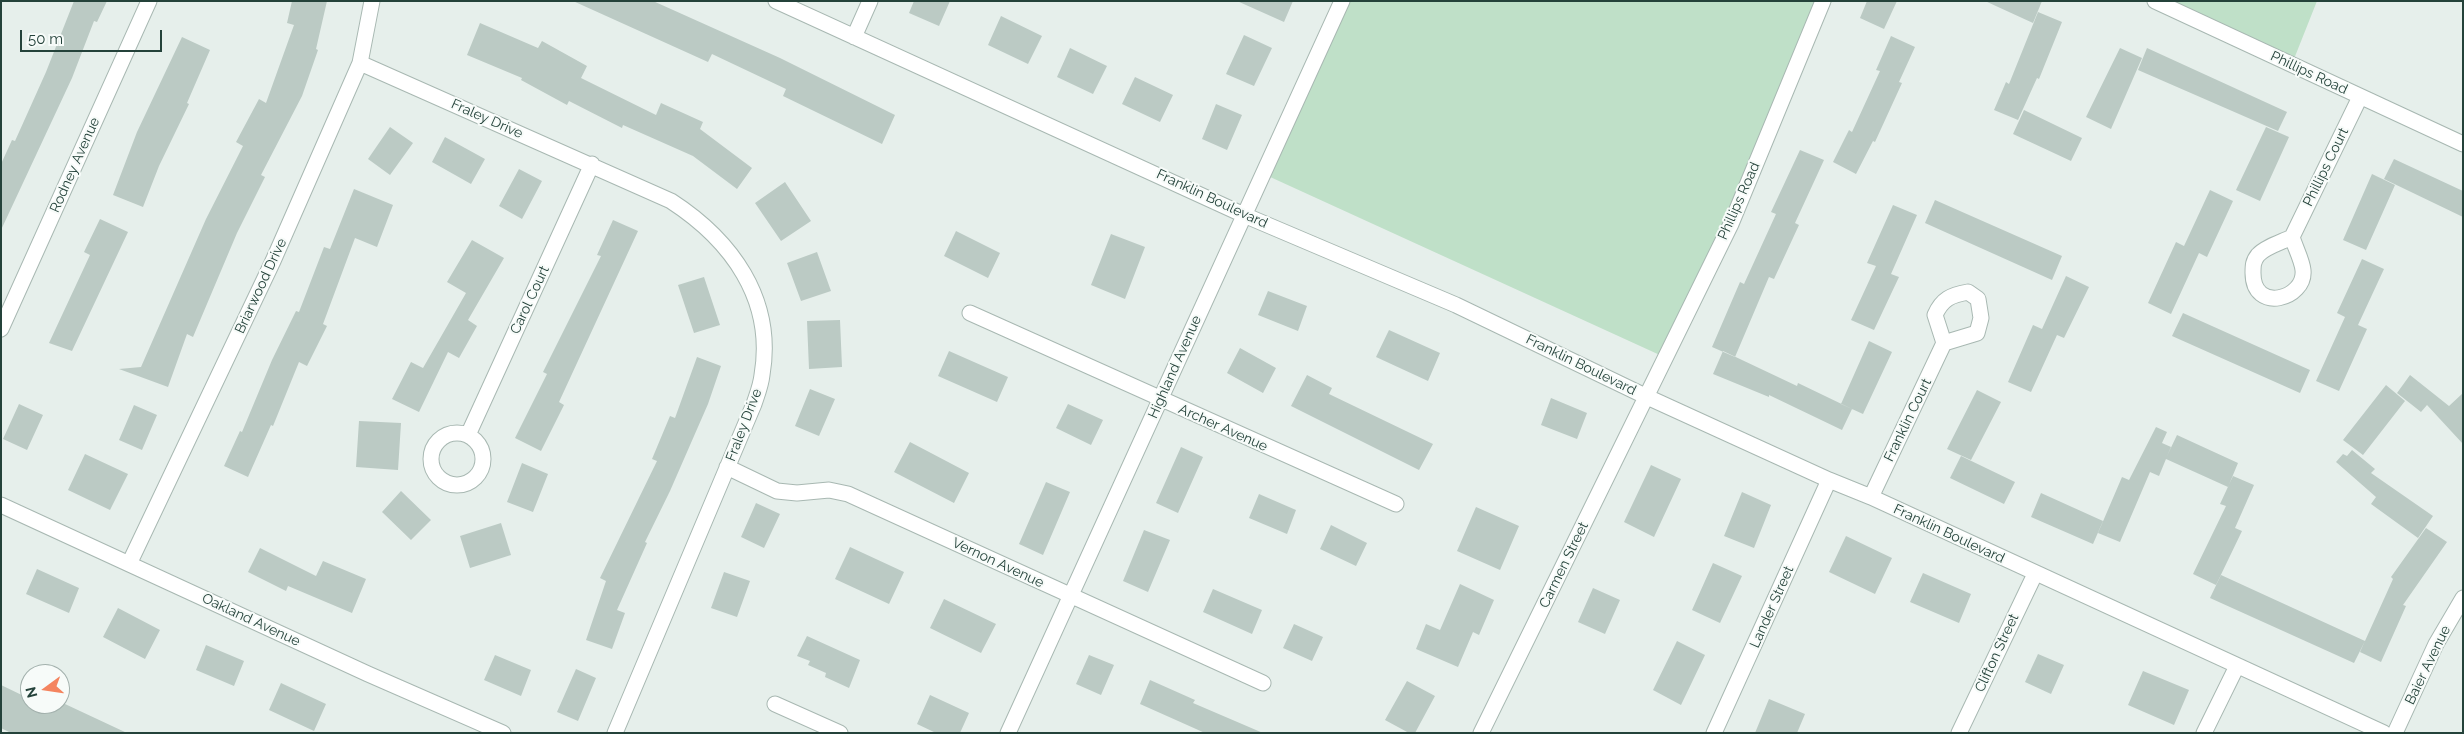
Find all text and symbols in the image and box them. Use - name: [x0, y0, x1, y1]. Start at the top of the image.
- scale bar: [22, 20, 165, 52]
- text: 50 m: [28, 30, 63, 48]
- street label: Phillips Road: [2268, 48, 2350, 98]
- street label: Fraley Drive: [449, 96, 525, 142]
- street label: Rodney Avenue: [46, 115, 104, 215]
- street label: Phillips Court: [2300, 125, 2352, 209]
- street label: Phillips Road: [1714, 160, 1764, 242]
- street label: Franklin Boulevard: [1154, 166, 1270, 232]
- street label: Briarwood Drive: [232, 236, 290, 336]
- street label: Carol Court: [507, 263, 553, 337]
- street label: Highland Avenue: [1145, 313, 1205, 421]
- street label: Franklin Boulevard: [1523, 331, 1639, 399]
- street label: Franklin Court: [1881, 376, 1935, 464]
- street label: Fraley Drive: [722, 386, 766, 464]
- street label: Archer Avenue: [1176, 401, 1270, 455]
- street label: Franklin Boulevard: [1891, 501, 2007, 567]
- street label: Carmen Street: [1536, 519, 1592, 611]
- street label: Vernon Avenue: [950, 534, 1046, 592]
- street label: Lander Street: [1746, 563, 1798, 651]
- street label: Oakland Avenue: [199, 590, 303, 650]
- street label: Clifton Street: [1972, 611, 2022, 695]
- street label: Baier Avenue: [2402, 623, 2454, 707]
- north arrow: [20, 664, 70, 714]
- text: N: [22, 685, 40, 700]

